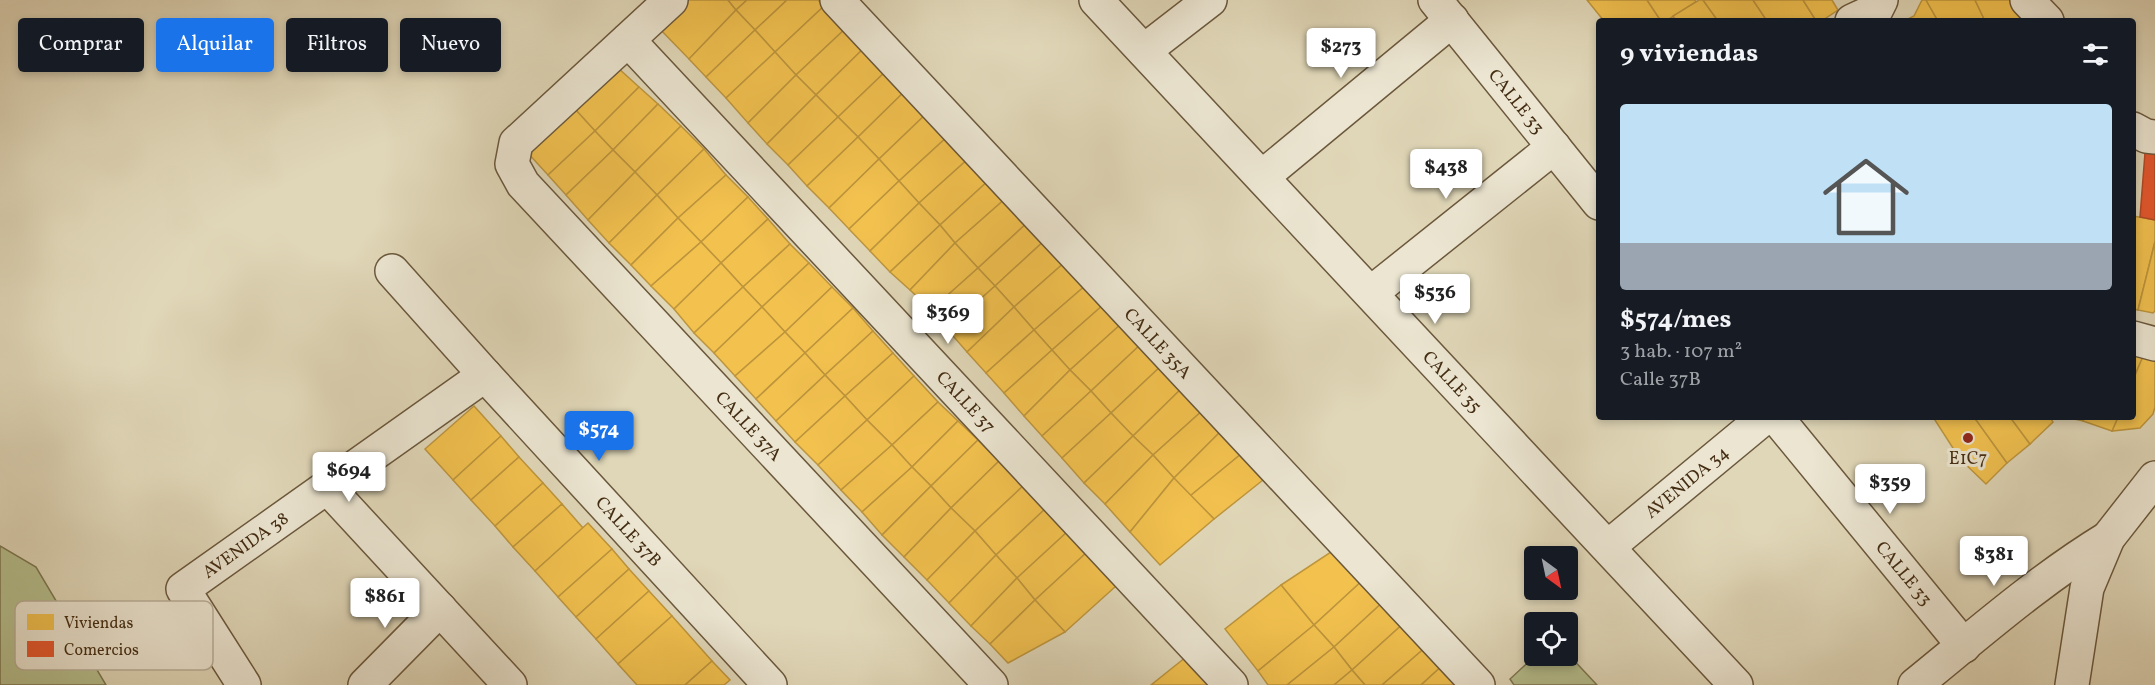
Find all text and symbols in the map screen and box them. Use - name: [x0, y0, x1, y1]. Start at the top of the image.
- chip: Comprar: [18, 18, 144, 72]
- chip: Alquilar: [156, 18, 274, 72]
- chip: Filtros: [286, 18, 388, 72]
- chip: Nuevo: [400, 18, 501, 72]
- pin: $273: [1305, 28, 1377, 79]
- text: $273: [1321, 33, 1361, 61]
- text: 9 viviendas: [1620, 36, 1758, 72]
- icon: filters: [2079, 38, 2112, 71]
- street label: CALLE 33: [1482, 64, 1549, 140]
- icon: home: [1812, 143, 1920, 251]
- pin: $438: [1410, 149, 1482, 200]
- text: $438: [1424, 154, 1468, 182]
- pin: $536: [1399, 274, 1471, 325]
- text: $536: [1414, 279, 1456, 307]
- pin: $369: [912, 294, 984, 345]
- text: $369: [926, 299, 970, 327]
- text: $574/mes: [1620, 302, 1732, 338]
- street label: CALLE 35A: [1117, 303, 1197, 386]
- text: 3 hab. · 107 m²: [1620, 338, 1742, 366]
- street label: CALLE 35: [1416, 346, 1487, 419]
- street label: CALLE 37: [930, 366, 1000, 439]
- text: Calle 37B: [1620, 366, 1701, 394]
- street label: CALLE 37A: [709, 386, 787, 468]
- pin: $574: [563, 411, 635, 462]
- text: $574: [579, 416, 619, 444]
- marker: E1C7: [1961, 431, 1975, 445]
- street label: AVENIDA 34: [1640, 441, 1735, 525]
- place label: E1C7: [1949, 447, 1987, 472]
- pin: $694: [313, 452, 385, 503]
- text: $694: [327, 457, 371, 485]
- pin: $359: [1854, 464, 1926, 515]
- text: $359: [1869, 469, 1911, 497]
- street label: CALLE 37B: [589, 492, 667, 573]
- street label: AVENIDA 38: [198, 507, 294, 585]
- street label: CALLE 33: [1869, 536, 1937, 612]
- pin: $381: [1958, 536, 2030, 587]
- text: $381: [1974, 541, 2014, 569]
- north arrow: [1524, 546, 1578, 600]
- map controls: [1524, 546, 1578, 666]
- pin: $861: [349, 578, 421, 629]
- text: $861: [364, 583, 406, 611]
- legend: [15, 601, 213, 670]
- button: locate: [1524, 612, 1578, 666]
- text: Viviendas: [64, 613, 133, 635]
- text: Comercios: [64, 640, 139, 662]

